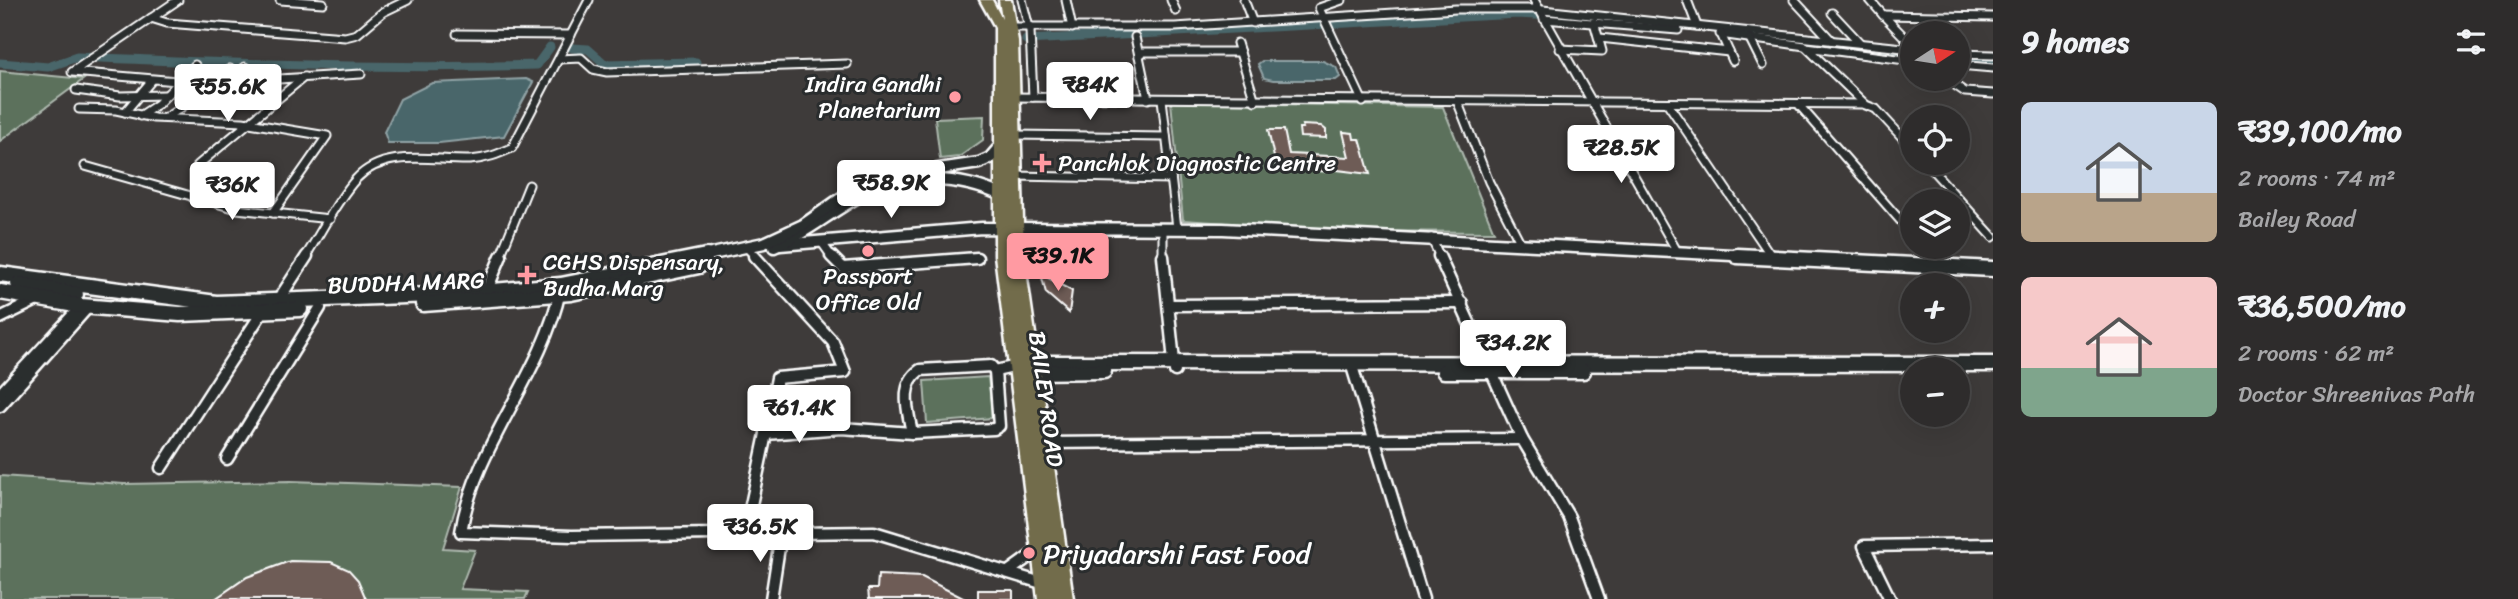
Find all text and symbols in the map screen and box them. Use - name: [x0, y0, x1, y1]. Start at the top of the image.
- text: 9 homes: [2021, 15, 2129, 69]
- north arrow: [1900, 21, 1970, 91]
- map controls: [1900, 21, 1970, 427]
- icon: filters: [2452, 23, 2490, 61]
- pin: ₹84K: [1049, 62, 1131, 122]
- pin: ₹55.6K: [171, 64, 285, 124]
- place label: Indira Gandhi Planetarium: [804, 64, 942, 131]
- text: ₹84K: [1062, 64, 1118, 105]
- text: ₹55.6K: [191, 66, 265, 107]
- marker: Indira Gandhi Planetarium: [947, 89, 963, 105]
- text: ₹39,100/mo: [2238, 104, 2402, 158]
- button: locate: [1900, 105, 1970, 175]
- pin: ₹28.5K: [1564, 125, 1678, 185]
- text: ₹28.5K: [1583, 127, 1659, 168]
- icon: home: [2077, 130, 2161, 214]
- place label: Panchlok Diagnostic Centre: [1058, 143, 1336, 184]
- marker: Panchlok Diagnostic Centre: [1032, 153, 1052, 173]
- text: 2 rooms · 74 m²: [2238, 158, 2395, 199]
- pin: ₹58.9K: [834, 160, 948, 220]
- pin: ₹36K: [191, 162, 273, 222]
- text: ₹58.9K: [853, 162, 929, 203]
- text: ₹36K: [206, 164, 258, 205]
- button: layers: [1900, 189, 1970, 259]
- text: Bailey Road: [2238, 199, 2355, 240]
- pin: ₹39.1K: [1001, 233, 1115, 293]
- text: ₹39.1K: [1023, 235, 1093, 276]
- place label: CGHS Dispensary, Budha Marg: [543, 242, 725, 309]
- marker: Passport Office Old: [860, 243, 876, 259]
- place label: Passport Office Old: [816, 256, 922, 323]
- street label: BUDDHA MARG: [327, 260, 486, 306]
- marker: CGHS Dispensary, Budha Marg: [517, 265, 537, 285]
- button: +: [1900, 273, 1970, 343]
- text: ₹36,500/mo: [2238, 279, 2406, 333]
- icon: home: [2077, 305, 2161, 389]
- pin: ₹34.2K: [1456, 320, 1570, 380]
- text: ₹34.2K: [1476, 322, 1550, 363]
- street label: BAILEY ROAD: [1016, 329, 1076, 470]
- text: 2 rooms · 62 m²: [2238, 333, 2394, 374]
- button: −: [1900, 357, 1970, 427]
- text: Doctor Shreenivas Path: [2238, 374, 2475, 415]
- pin: ₹61.4K: [742, 386, 856, 445]
- text: ₹61.4K: [763, 387, 835, 428]
- pin: ₹36.5K: [703, 504, 817, 564]
- text: ₹36.5K: [723, 506, 797, 547]
- place label: Priyadarshi Fast Food: [1043, 529, 1313, 578]
- marker: Priyadarshi Fast Food: [1021, 545, 1037, 561]

